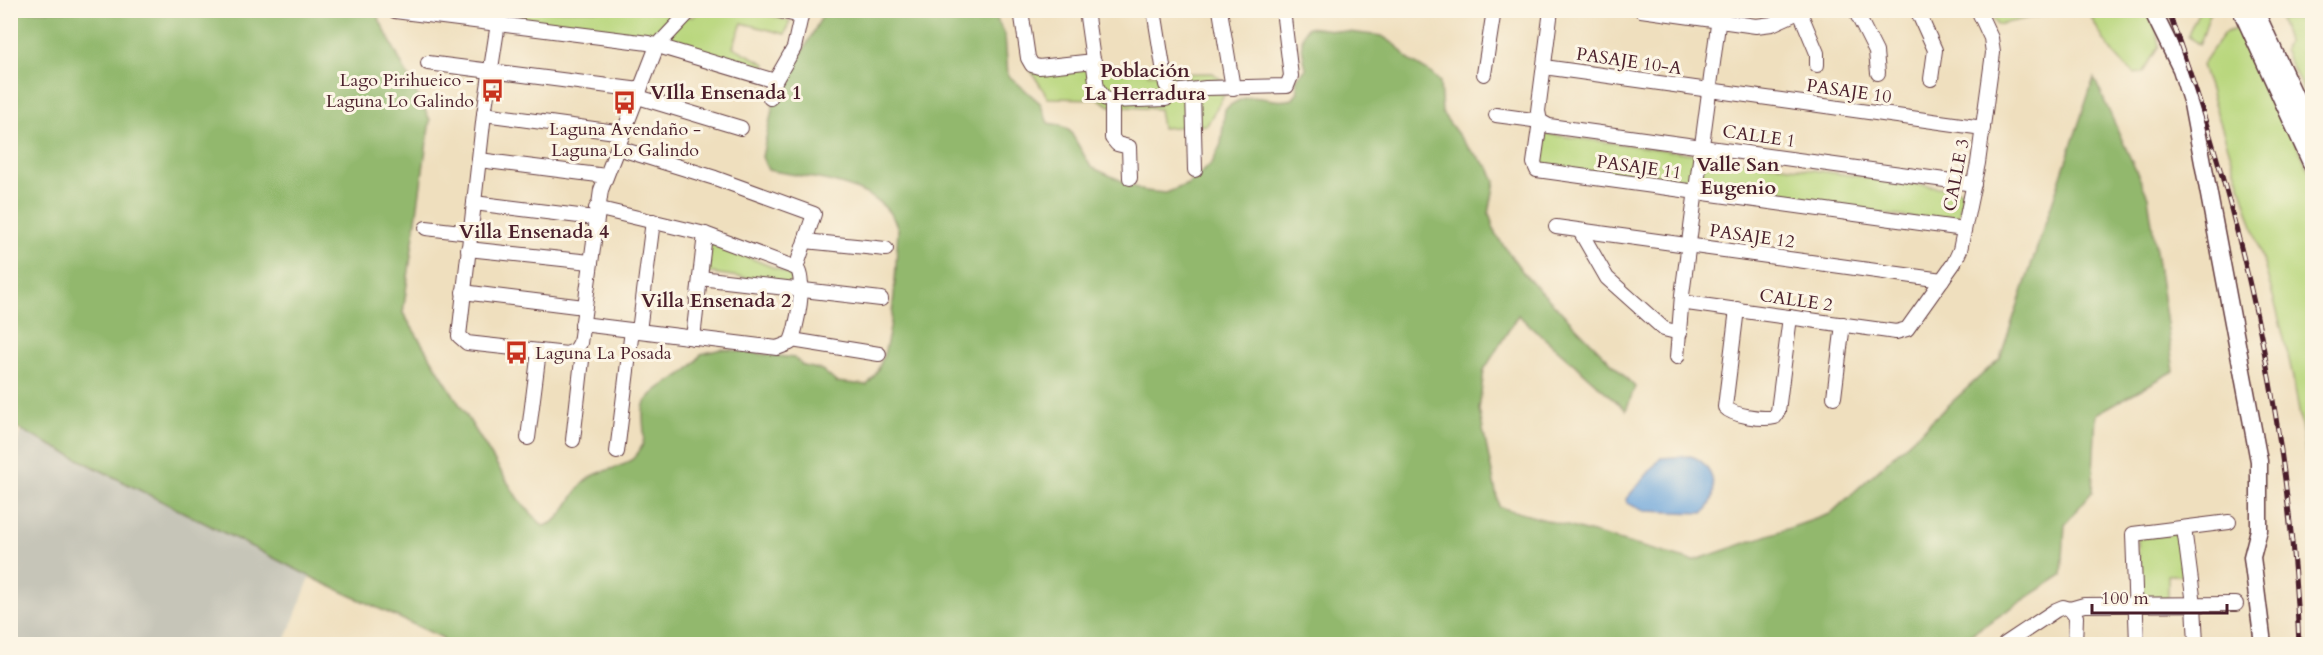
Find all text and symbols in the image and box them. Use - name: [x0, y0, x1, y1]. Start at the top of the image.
- street label: PASAJE 10-A: [1574, 42, 1684, 81]
- district label: Población La Herradura: [1084, 57, 1206, 107]
- place label: Lago Pirihueico - Laguna Lo Galindo: [326, 68, 474, 114]
- street label: PASAJE 10: [1805, 73, 1893, 110]
- bus stop icon: Lago Pirihueico - Laguna Lo Galindo: [479, 77, 505, 103]
- district label: VIlla Ensenada 1: [650, 79, 802, 106]
- bus stop icon: Laguna Avendaño - Laguna Lo Galindo: [612, 90, 638, 116]
- place label: Laguna Avendaño - Laguna Lo Galindo: [549, 117, 701, 163]
- street label: CALLE 1: [1721, 119, 1797, 154]
- street label: CALLE 3: [1937, 137, 1976, 214]
- street label: PASAJE 11: [1595, 149, 1683, 186]
- district label: Valle San Eugenio: [1696, 151, 1780, 201]
- district label: Villa Ensenada 4: [459, 218, 609, 245]
- street label: PASAJE 12: [1708, 218, 1796, 255]
- street label: CALLE 2: [1758, 283, 1834, 318]
- district label: Villa Ensenada 2: [641, 287, 791, 314]
- bus stop icon: Laguna La Posada: [504, 340, 530, 366]
- place label: Laguna La Posada: [535, 341, 672, 366]
- scale bar: [2092, 577, 2227, 615]
- text: 100 m: [2101, 586, 2149, 611]

